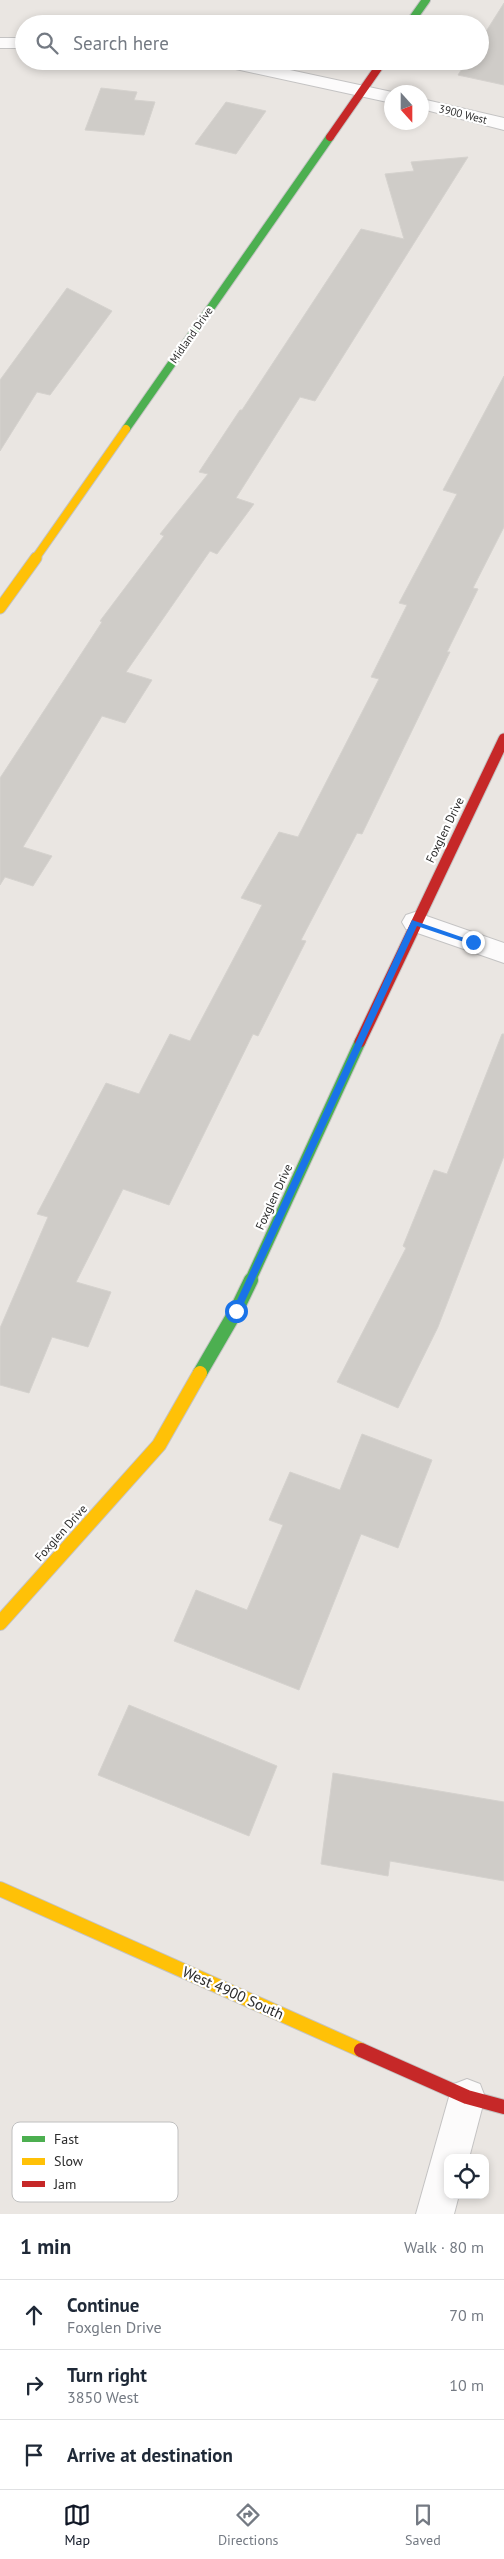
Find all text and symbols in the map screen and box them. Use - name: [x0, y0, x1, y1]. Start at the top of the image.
- search box: [15, 15, 489, 70]
- icon: search: [33, 29, 61, 57]
- text: Search here: [73, 31, 169, 55]
- north arrow: [384, 85, 429, 130]
- street label: 3900 West: [437, 101, 489, 127]
- street label: Midland Drive: [166, 304, 216, 366]
- street label: Foxglen Drive: [422, 795, 467, 865]
- route end: [462, 931, 485, 954]
- street label: Foxglen Drive: [252, 1161, 295, 1232]
- route start: [225, 1300, 248, 1323]
- street label: Foxglen Drive: [31, 1501, 90, 1564]
- street label: West 4900 South: [180, 1962, 287, 2023]
- legend: [12, 2122, 178, 2202]
- text: Fast: [54, 2130, 79, 2148]
- text: Slow: [54, 2152, 84, 2170]
- map controls: [444, 2154, 489, 2199]
- button: locate: [444, 2154, 489, 2199]
- text: Jam: [53, 2175, 76, 2193]
- text: 1 min: [20, 2233, 71, 2260]
- text: Walk · 80 m: [404, 2237, 484, 2257]
- text: Continue: [67, 2293, 139, 2317]
- icon: ahead: [20, 2301, 48, 2329]
- text: 70 m: [449, 2305, 484, 2325]
- text: Foxglen Drive: [67, 2317, 162, 2337]
- text: Turn right: [67, 2363, 147, 2387]
- icon: right: [20, 2371, 48, 2399]
- text: 10 m: [449, 2375, 484, 2395]
- text: 3850 West: [67, 2387, 139, 2407]
- icon: arrive: [20, 2441, 48, 2469]
- text: Arrive at destination: [67, 2443, 233, 2467]
- tab: Map: [63, 2501, 91, 2549]
- tab: Directions: [218, 2501, 278, 2549]
- tab: Saved: [405, 2501, 441, 2549]

